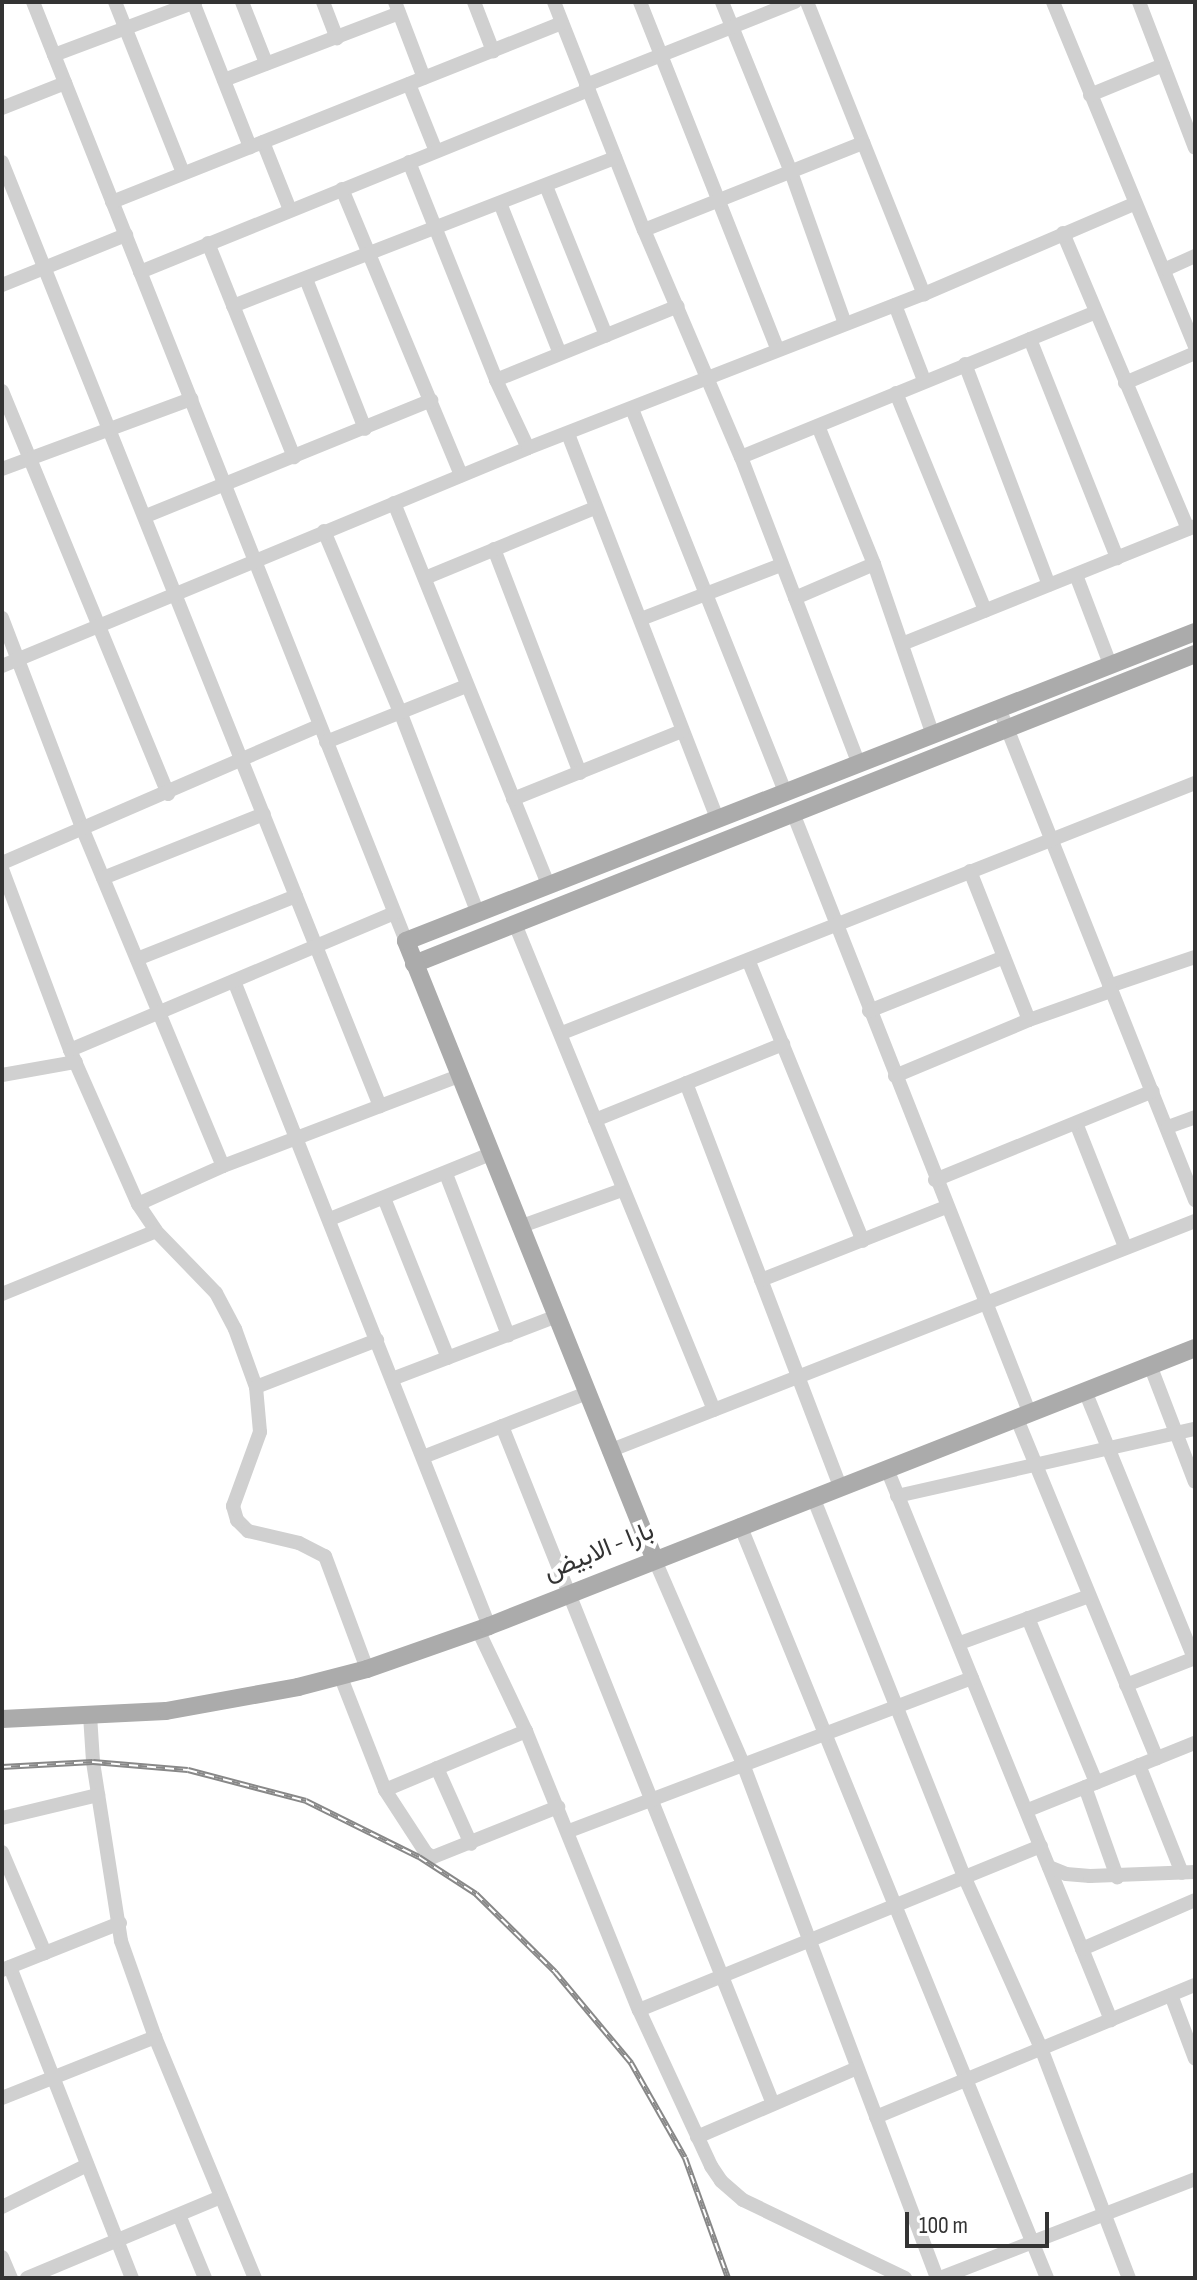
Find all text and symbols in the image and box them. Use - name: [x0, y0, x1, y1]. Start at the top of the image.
- street label: بارا - الابيض: [539, 1516, 659, 1588]
- scale bar: [909, 2196, 1053, 2246]
- text: 100 m: [919, 2211, 968, 2240]

